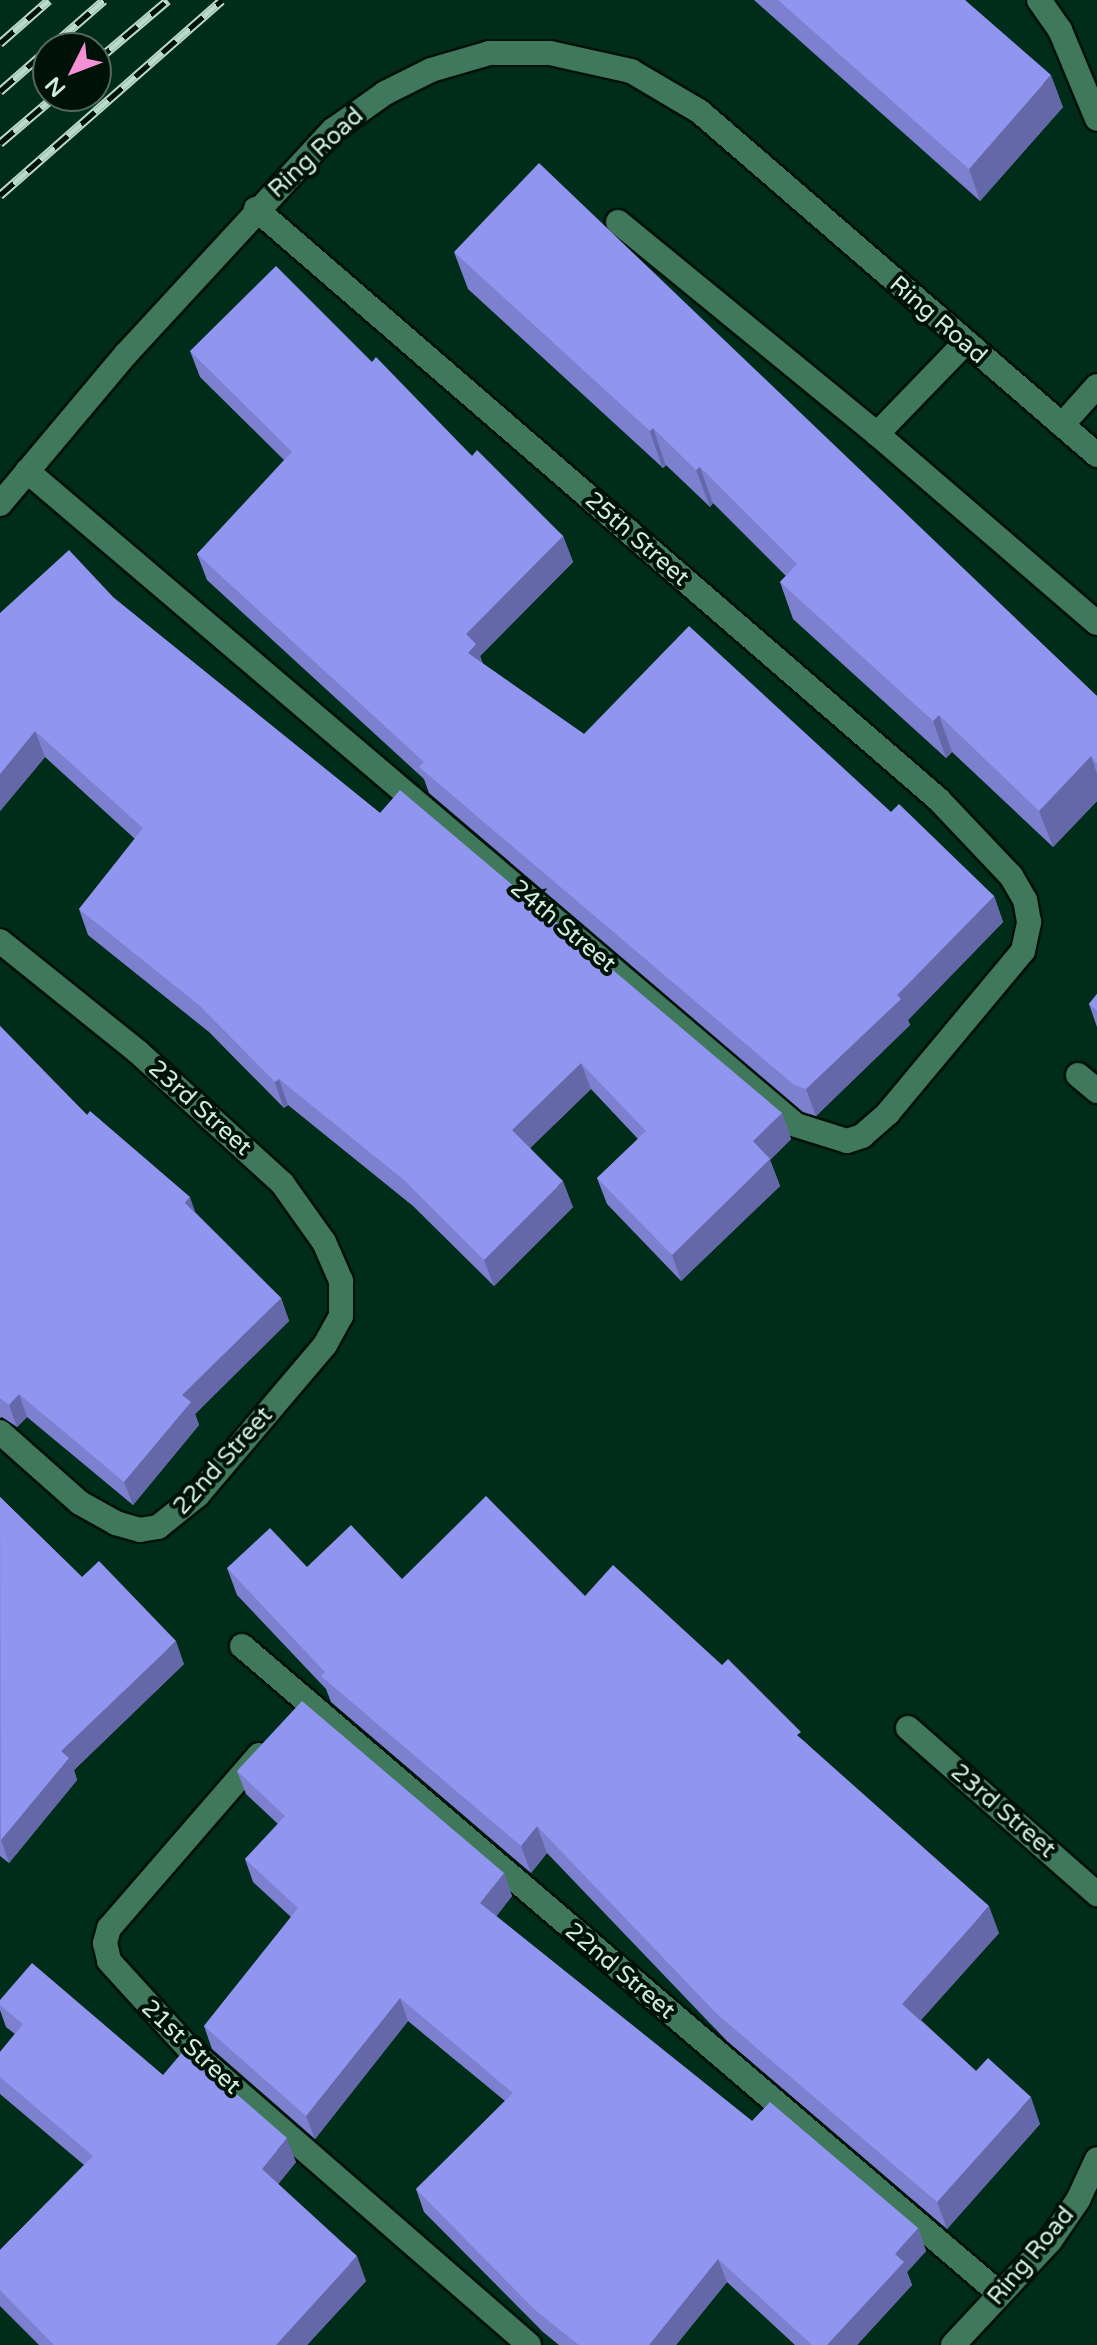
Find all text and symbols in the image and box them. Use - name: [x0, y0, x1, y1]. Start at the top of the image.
- north arrow: [32, 32, 112, 112]
- text: N: [40, 71, 71, 102]
- street label: Ring Road: [263, 102, 369, 204]
- street label: Ring Road: [884, 270, 992, 370]
- street label: 25th Street: [579, 486, 695, 592]
- street label: 24th Street: [504, 874, 622, 978]
- street label: 23rd Street: [142, 1054, 258, 1162]
- street label: 22nd Street: [167, 1401, 279, 1521]
- street label: 23rd Street: [945, 1758, 1061, 1864]
- street label: 22nd Street: [559, 1917, 681, 2025]
- street label: 21st Street: [135, 1994, 247, 2100]
- street label: Ring Road: [982, 2201, 1080, 2311]

